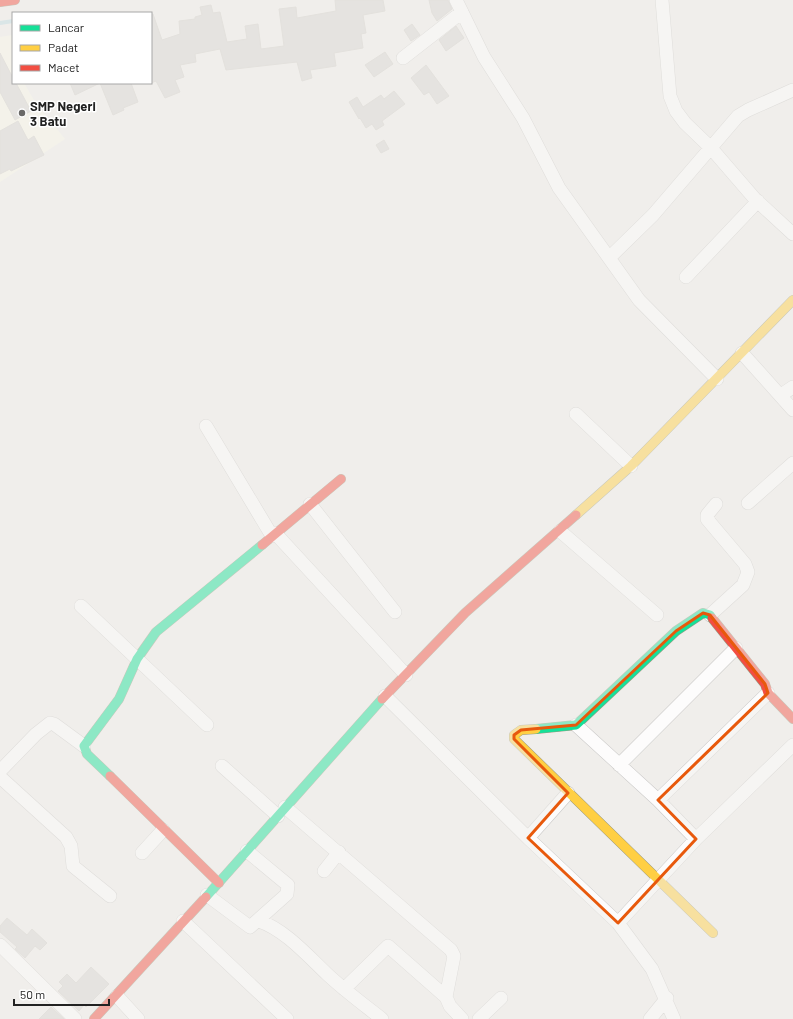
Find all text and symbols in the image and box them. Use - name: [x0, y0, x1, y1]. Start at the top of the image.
- legend: [12, 12, 152, 84]
- text: Lancar: [48, 20, 85, 34]
- text: Padat: [48, 40, 78, 54]
- text: Macet: [48, 60, 80, 74]
- place label: SMP Negeri 3 Batu: [30, 98, 96, 129]
- marker: SMP Negeri 3 Batu: [17, 108, 27, 118]
- scale bar: [14, 981, 109, 1007]
- text: 50 m: [20, 987, 45, 1001]

